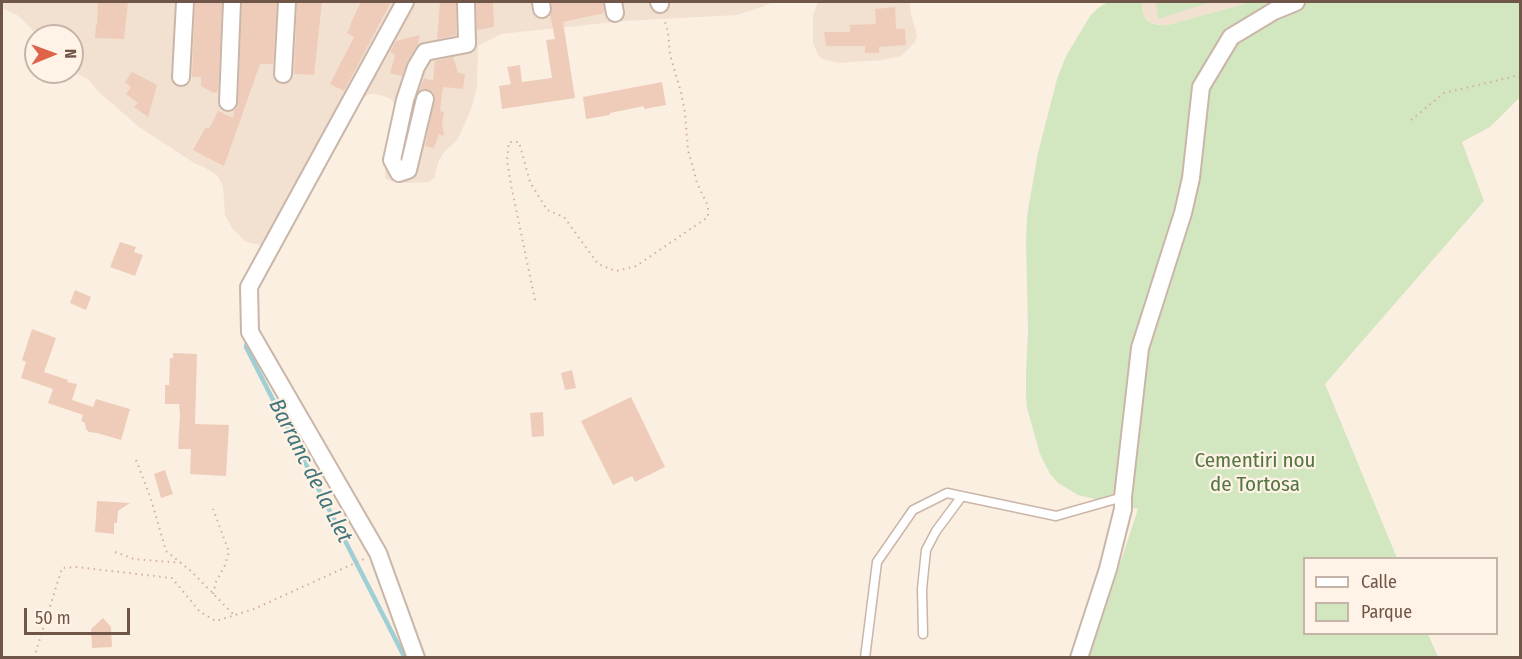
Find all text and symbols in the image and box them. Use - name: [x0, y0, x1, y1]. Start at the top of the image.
- north arrow: [24, 24, 84, 84]
- text: N: [61, 49, 80, 59]
- water label: Barranc de la Llet: [262, 395, 358, 547]
- park label: Cementiri nou de Tortosa: [1194, 448, 1316, 498]
- legend: [1303, 557, 1498, 635]
- text: Calle: [1361, 571, 1397, 593]
- scale bar: [27, 596, 134, 634]
- text: Parque: [1361, 601, 1412, 623]
- text: 50 m: [35, 607, 71, 629]

